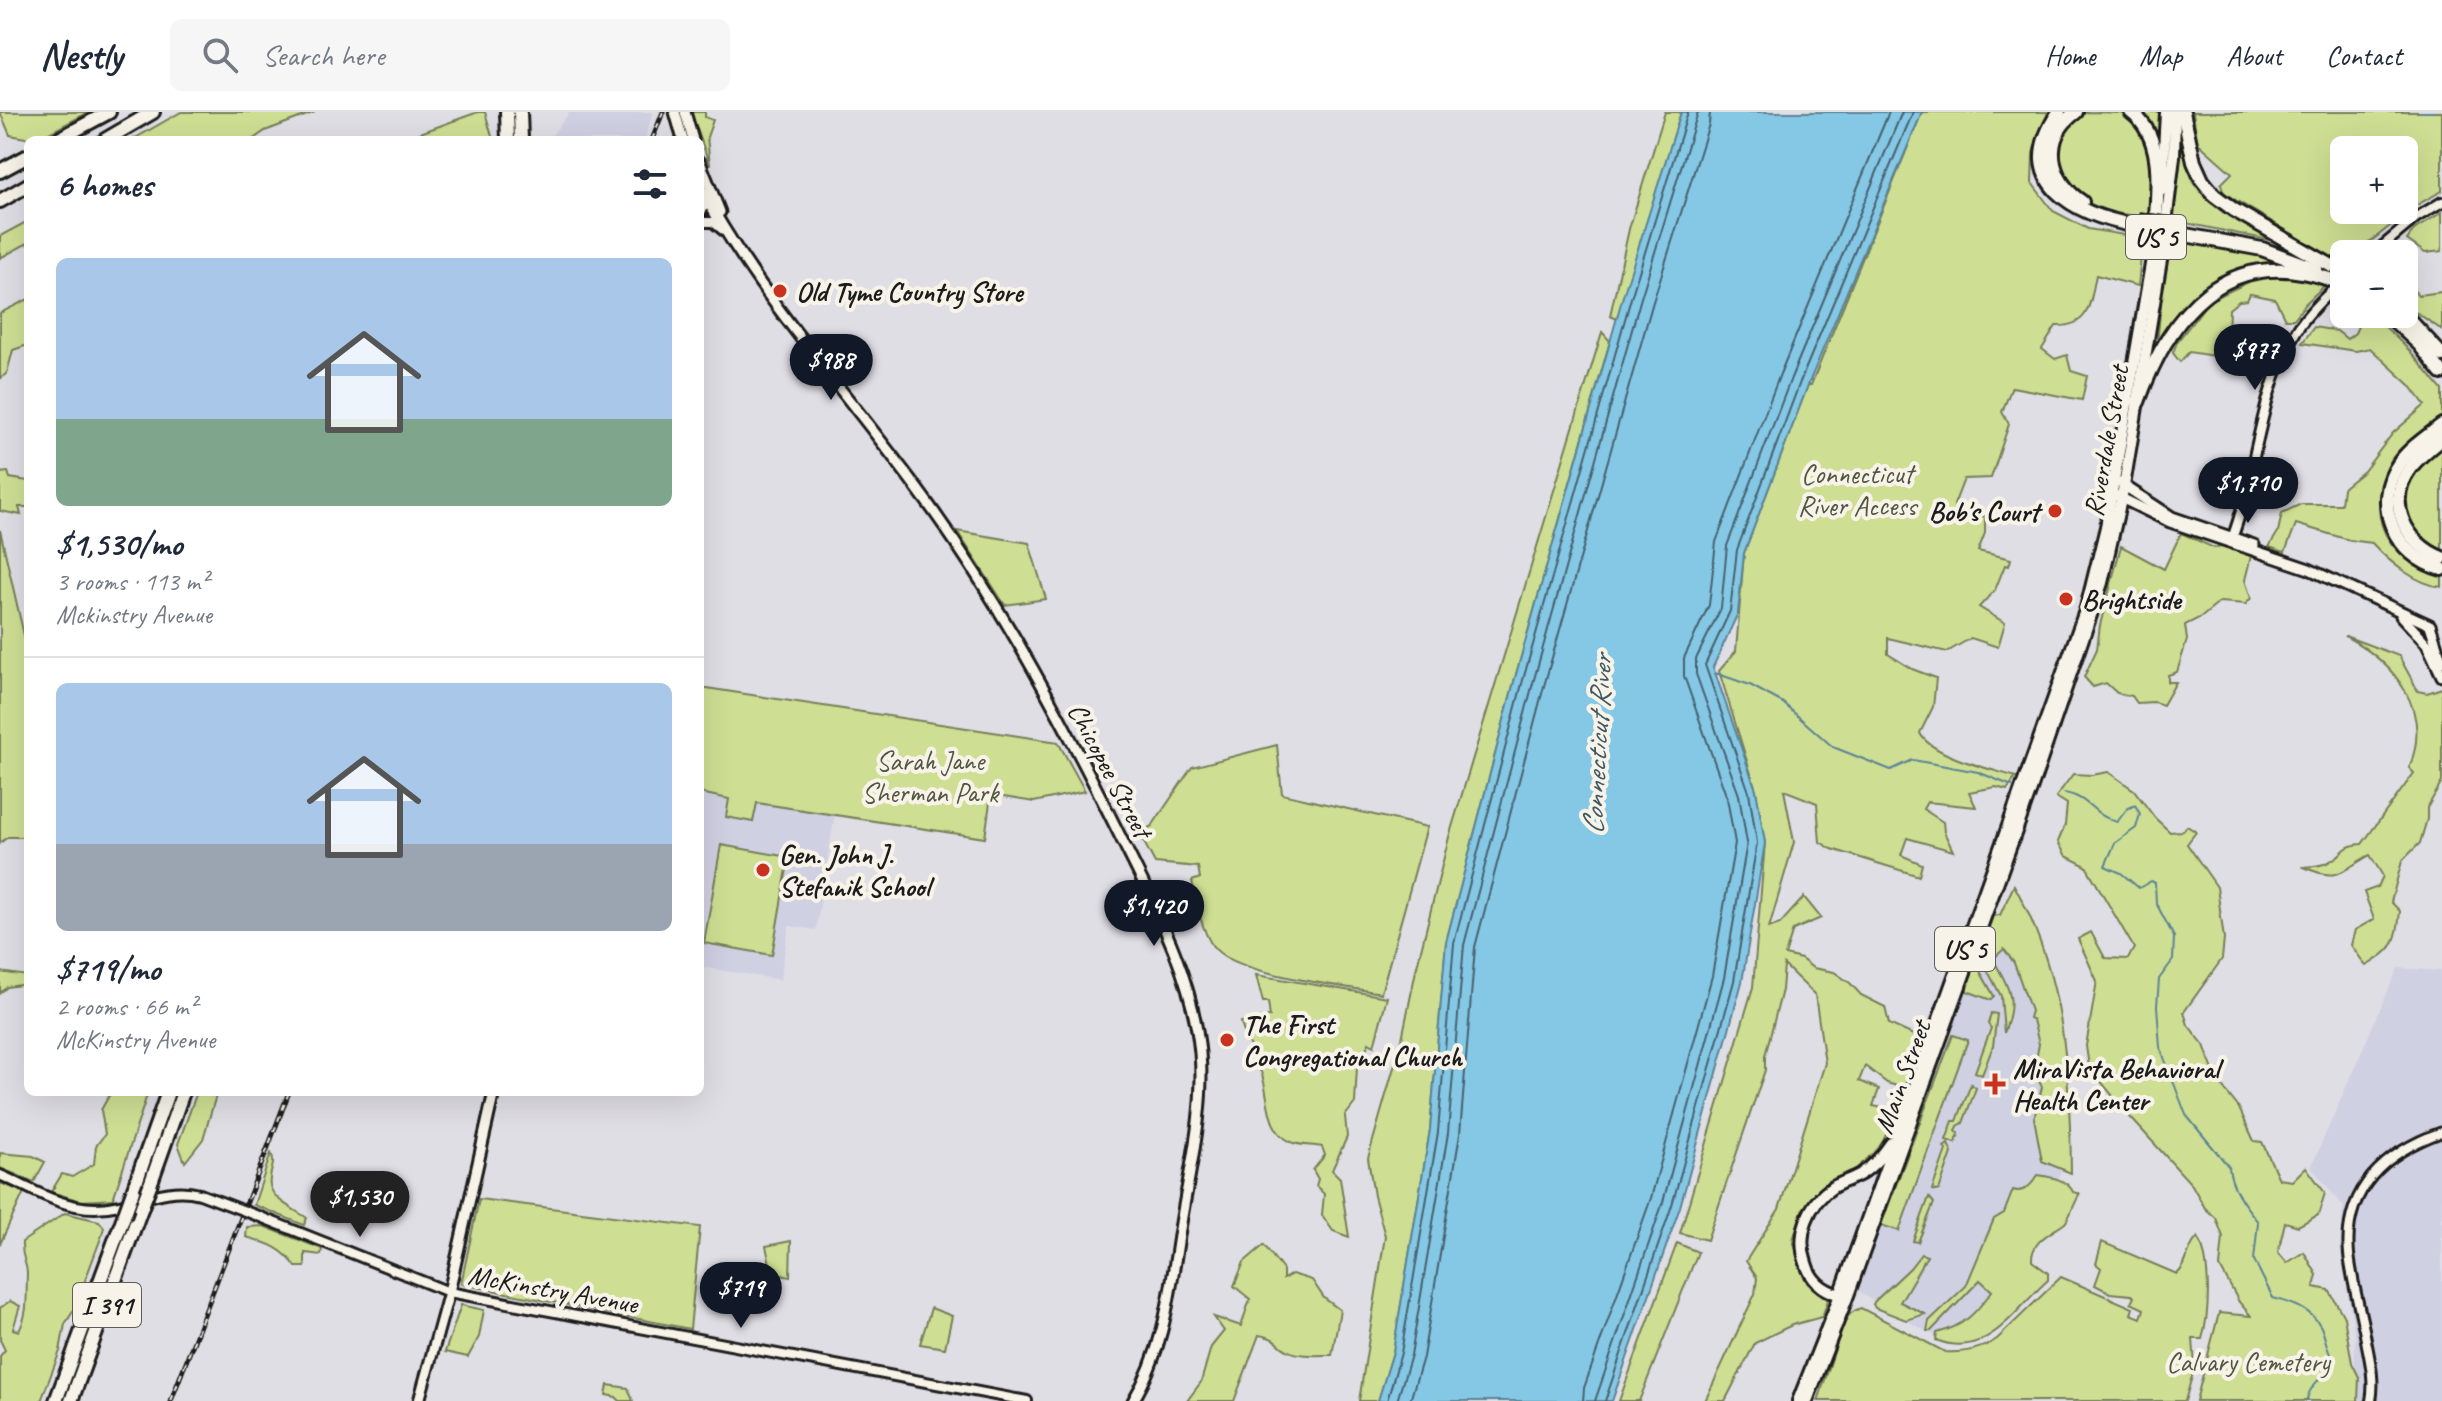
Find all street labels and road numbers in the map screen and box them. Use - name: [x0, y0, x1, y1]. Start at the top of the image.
- road number: US 5: [2126, 215, 2186, 259]
- street label: Riverdale Street: [2076, 360, 2137, 519]
- street label: Chicopee Street: [1060, 697, 1162, 847]
- road number: US 5: [1935, 927, 1995, 971]
- street label: Main Street: [1865, 1013, 1939, 1138]
- street label: McKinstry Avenue: [466, 1257, 642, 1321]
- road number: I 391: [73, 1283, 141, 1327]

